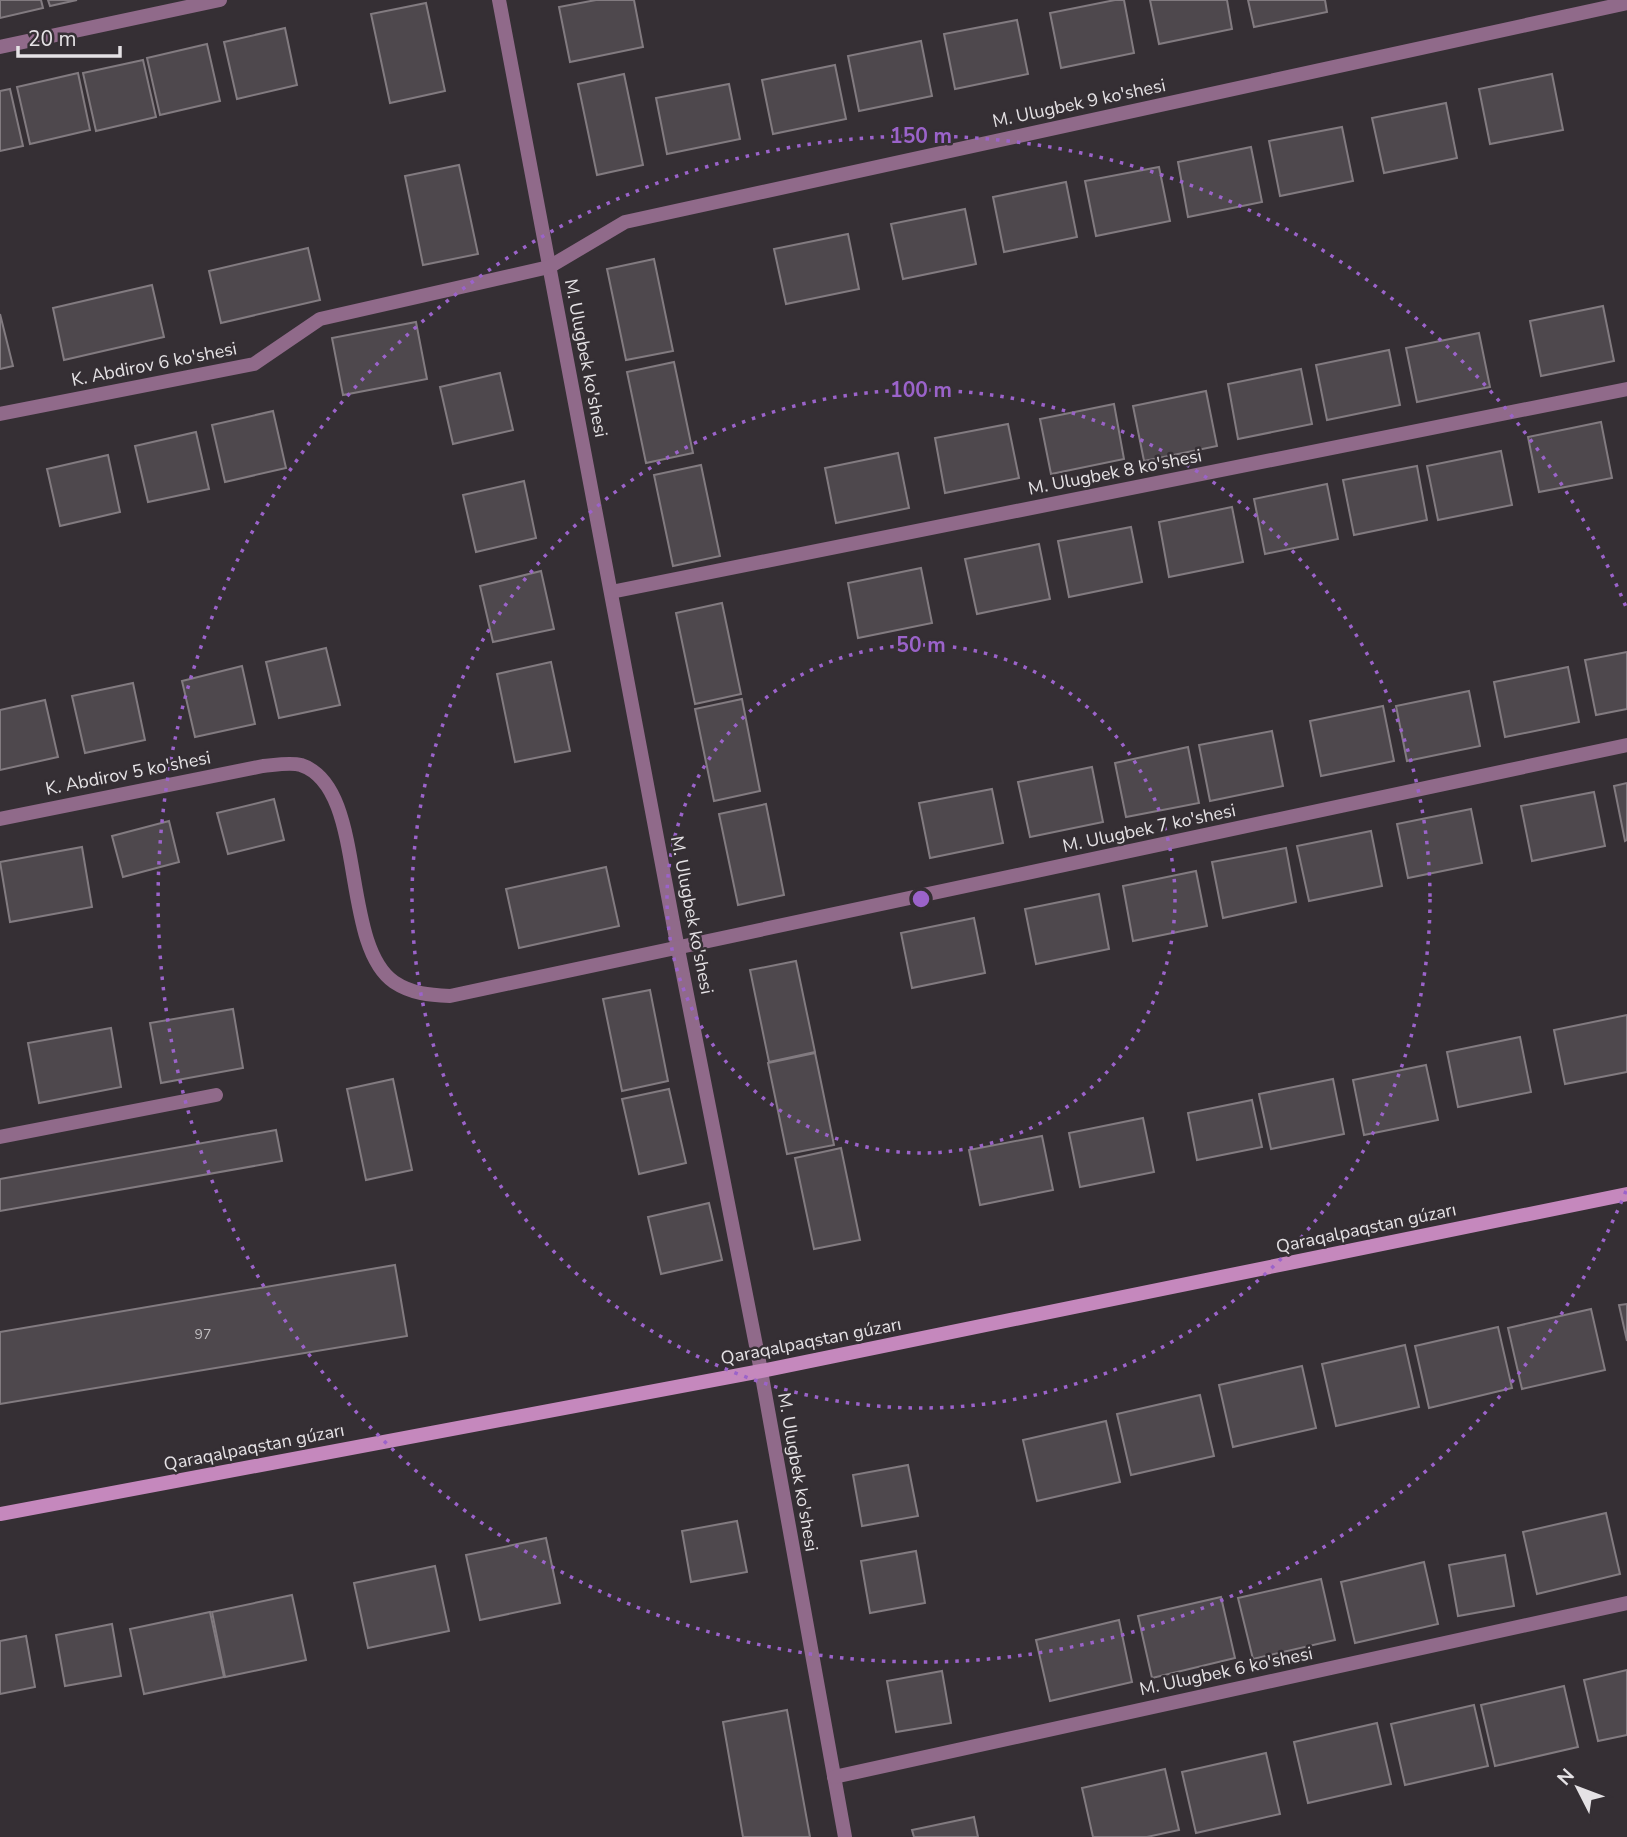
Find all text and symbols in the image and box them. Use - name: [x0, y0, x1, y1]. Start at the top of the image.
- scale bar: [18, 14, 119, 58]
- text: 20 m: [28, 25, 77, 53]
- street label: M. Ulugbek 9 ko'shesi: [990, 73, 1168, 133]
- text: 150 m: [890, 122, 952, 150]
- street label: M. Ulugbek ko'shesi: [559, 277, 613, 439]
- street label: K. Abdirov 6 ko'shesi: [69, 336, 239, 392]
- text: 100 m: [890, 376, 952, 404]
- street label: M. Ulugbek 8 ko'shesi: [1026, 443, 1204, 501]
- text: 50 m: [896, 631, 946, 659]
- street label: K. Abdirov 5 ko'shesi: [43, 745, 213, 801]
- street label: M. Ulugbek 7 ko'shesi: [1060, 798, 1238, 858]
- street label: M. Ulugbek ko'shesi: [665, 834, 719, 996]
- centre of rings: [909, 887, 933, 911]
- street label: Qaraqalpaqstan gúzarı: [1274, 1197, 1458, 1259]
- street label: Qaraqalpaqstan gúzarı: [719, 1312, 903, 1370]
- house number: 97: [195, 1325, 211, 1344]
- street label: M. Ulugbek ko'shesi: [772, 1391, 824, 1553]
- street label: Qaraqalpaqstan gúzarı: [162, 1418, 346, 1476]
- street label: M. Ulugbek 6 ko'shesi: [1137, 1641, 1315, 1701]
- north arrow: [1543, 1753, 1613, 1823]
- text: N: [1552, 1763, 1581, 1791]

